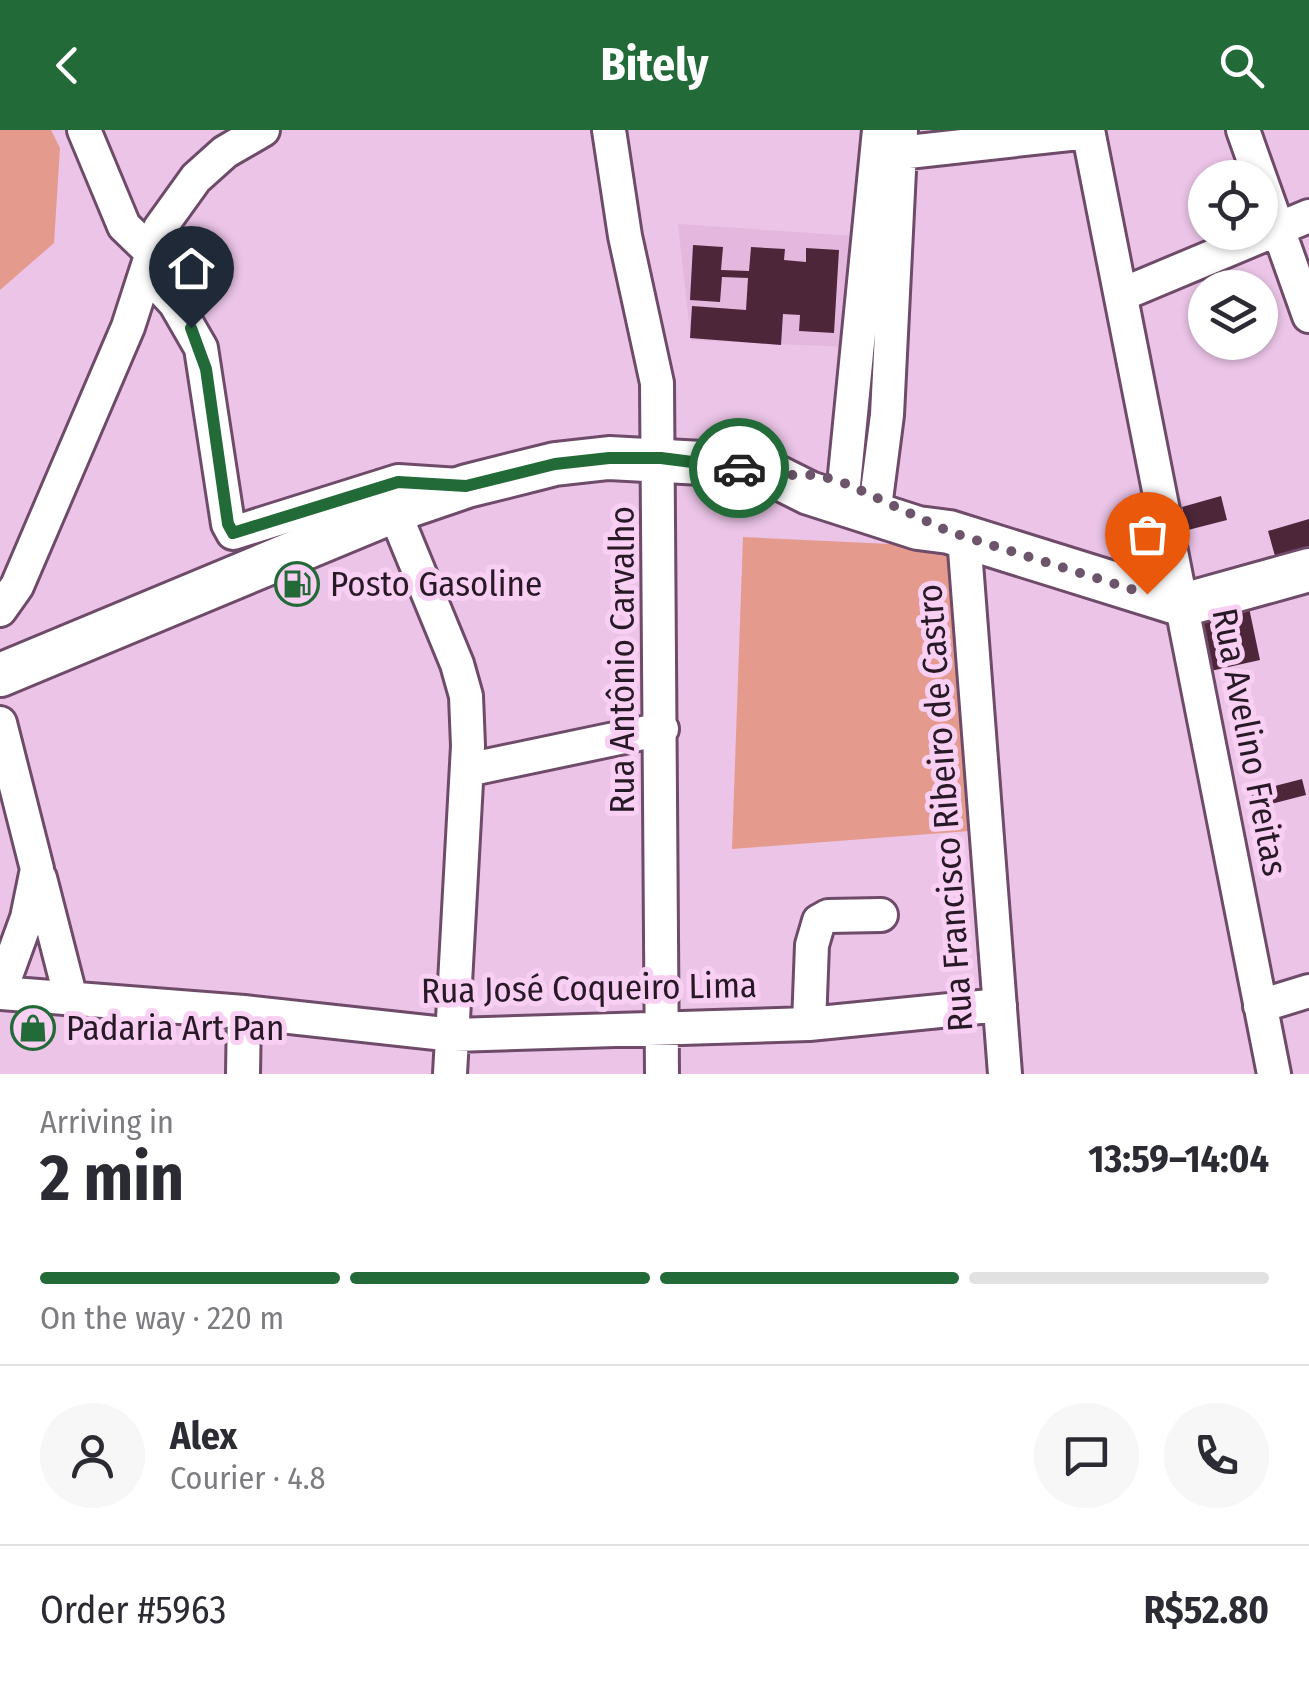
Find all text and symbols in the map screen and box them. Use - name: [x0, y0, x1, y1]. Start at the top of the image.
- icon: back: [40, 38, 95, 93]
- text: Bitely: [601, 38, 708, 92]
- icon: search: [1214, 38, 1269, 93]
- map controls: [1188, 160, 1278, 360]
- button: locate: [1188, 160, 1278, 250]
- pin: [149, 226, 234, 329]
- icon: home: [164, 241, 219, 296]
- button: layers: [1188, 270, 1278, 360]
- courier: [689, 418, 789, 518]
- icon: car: [712, 441, 767, 496]
- pin: [1105, 492, 1190, 595]
- street label: Rua Antônio Carvalho: [601, 506, 643, 814]
- icon: bag: [1120, 507, 1175, 562]
- fuel station icon: Posto Gasoline: [274, 561, 320, 607]
- place label: Posto Gasoline: [330, 563, 542, 605]
- street label: Rua Francisco Ribeiro de Castro: [908, 583, 982, 1033]
- street label: Rua Avelino Freitas: [1203, 605, 1297, 879]
- street label: Rua José Coqueiro Lima: [421, 964, 757, 1012]
- shop icon: Padaria Art Pan: [10, 1005, 56, 1051]
- place label: Padaria Art Pan: [66, 1007, 284, 1049]
- text: Arriving in: [40, 1103, 174, 1141]
- text: 13:59–14:04: [1088, 1136, 1269, 1182]
- text: 2 min: [40, 1139, 184, 1217]
- text: On the way · 220 m: [40, 1299, 284, 1337]
- button: person: [40, 1403, 145, 1508]
- button: chat: [1034, 1403, 1139, 1508]
- button: phone: [1164, 1403, 1269, 1508]
- text: Alex: [170, 1413, 237, 1459]
- text: Courier · 4.8: [170, 1459, 326, 1497]
- text: Order #5963: [40, 1587, 226, 1633]
- text: R$52.80: [1144, 1587, 1269, 1633]

